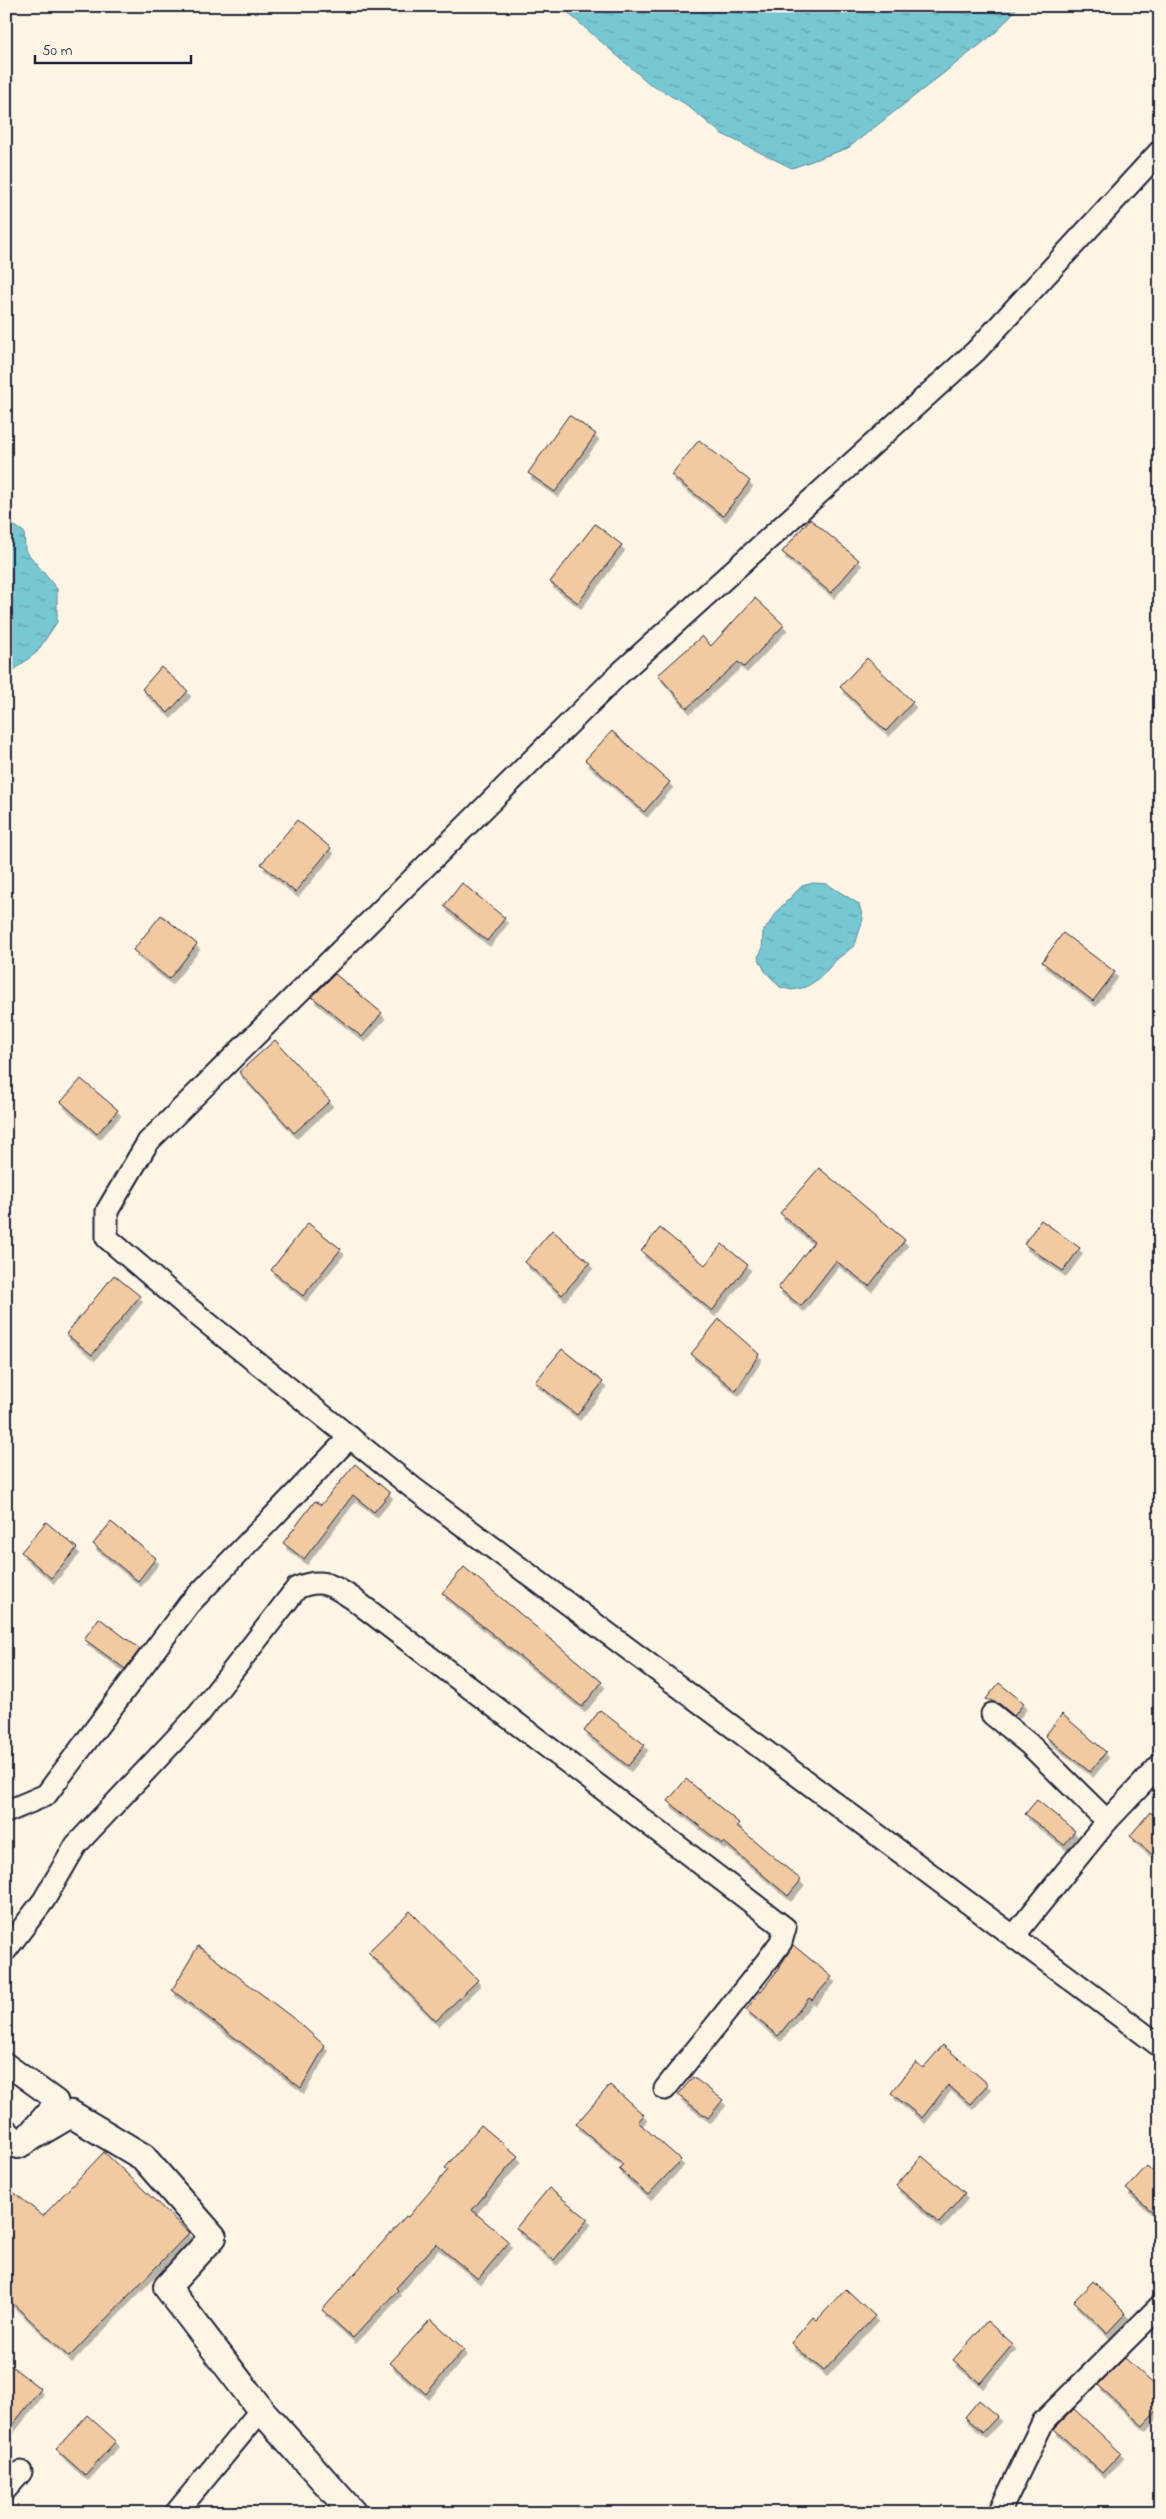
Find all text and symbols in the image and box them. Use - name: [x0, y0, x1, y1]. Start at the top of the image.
- scale bar: [35, 32, 191, 64]
- text: 50 m: [42, 40, 73, 62]

